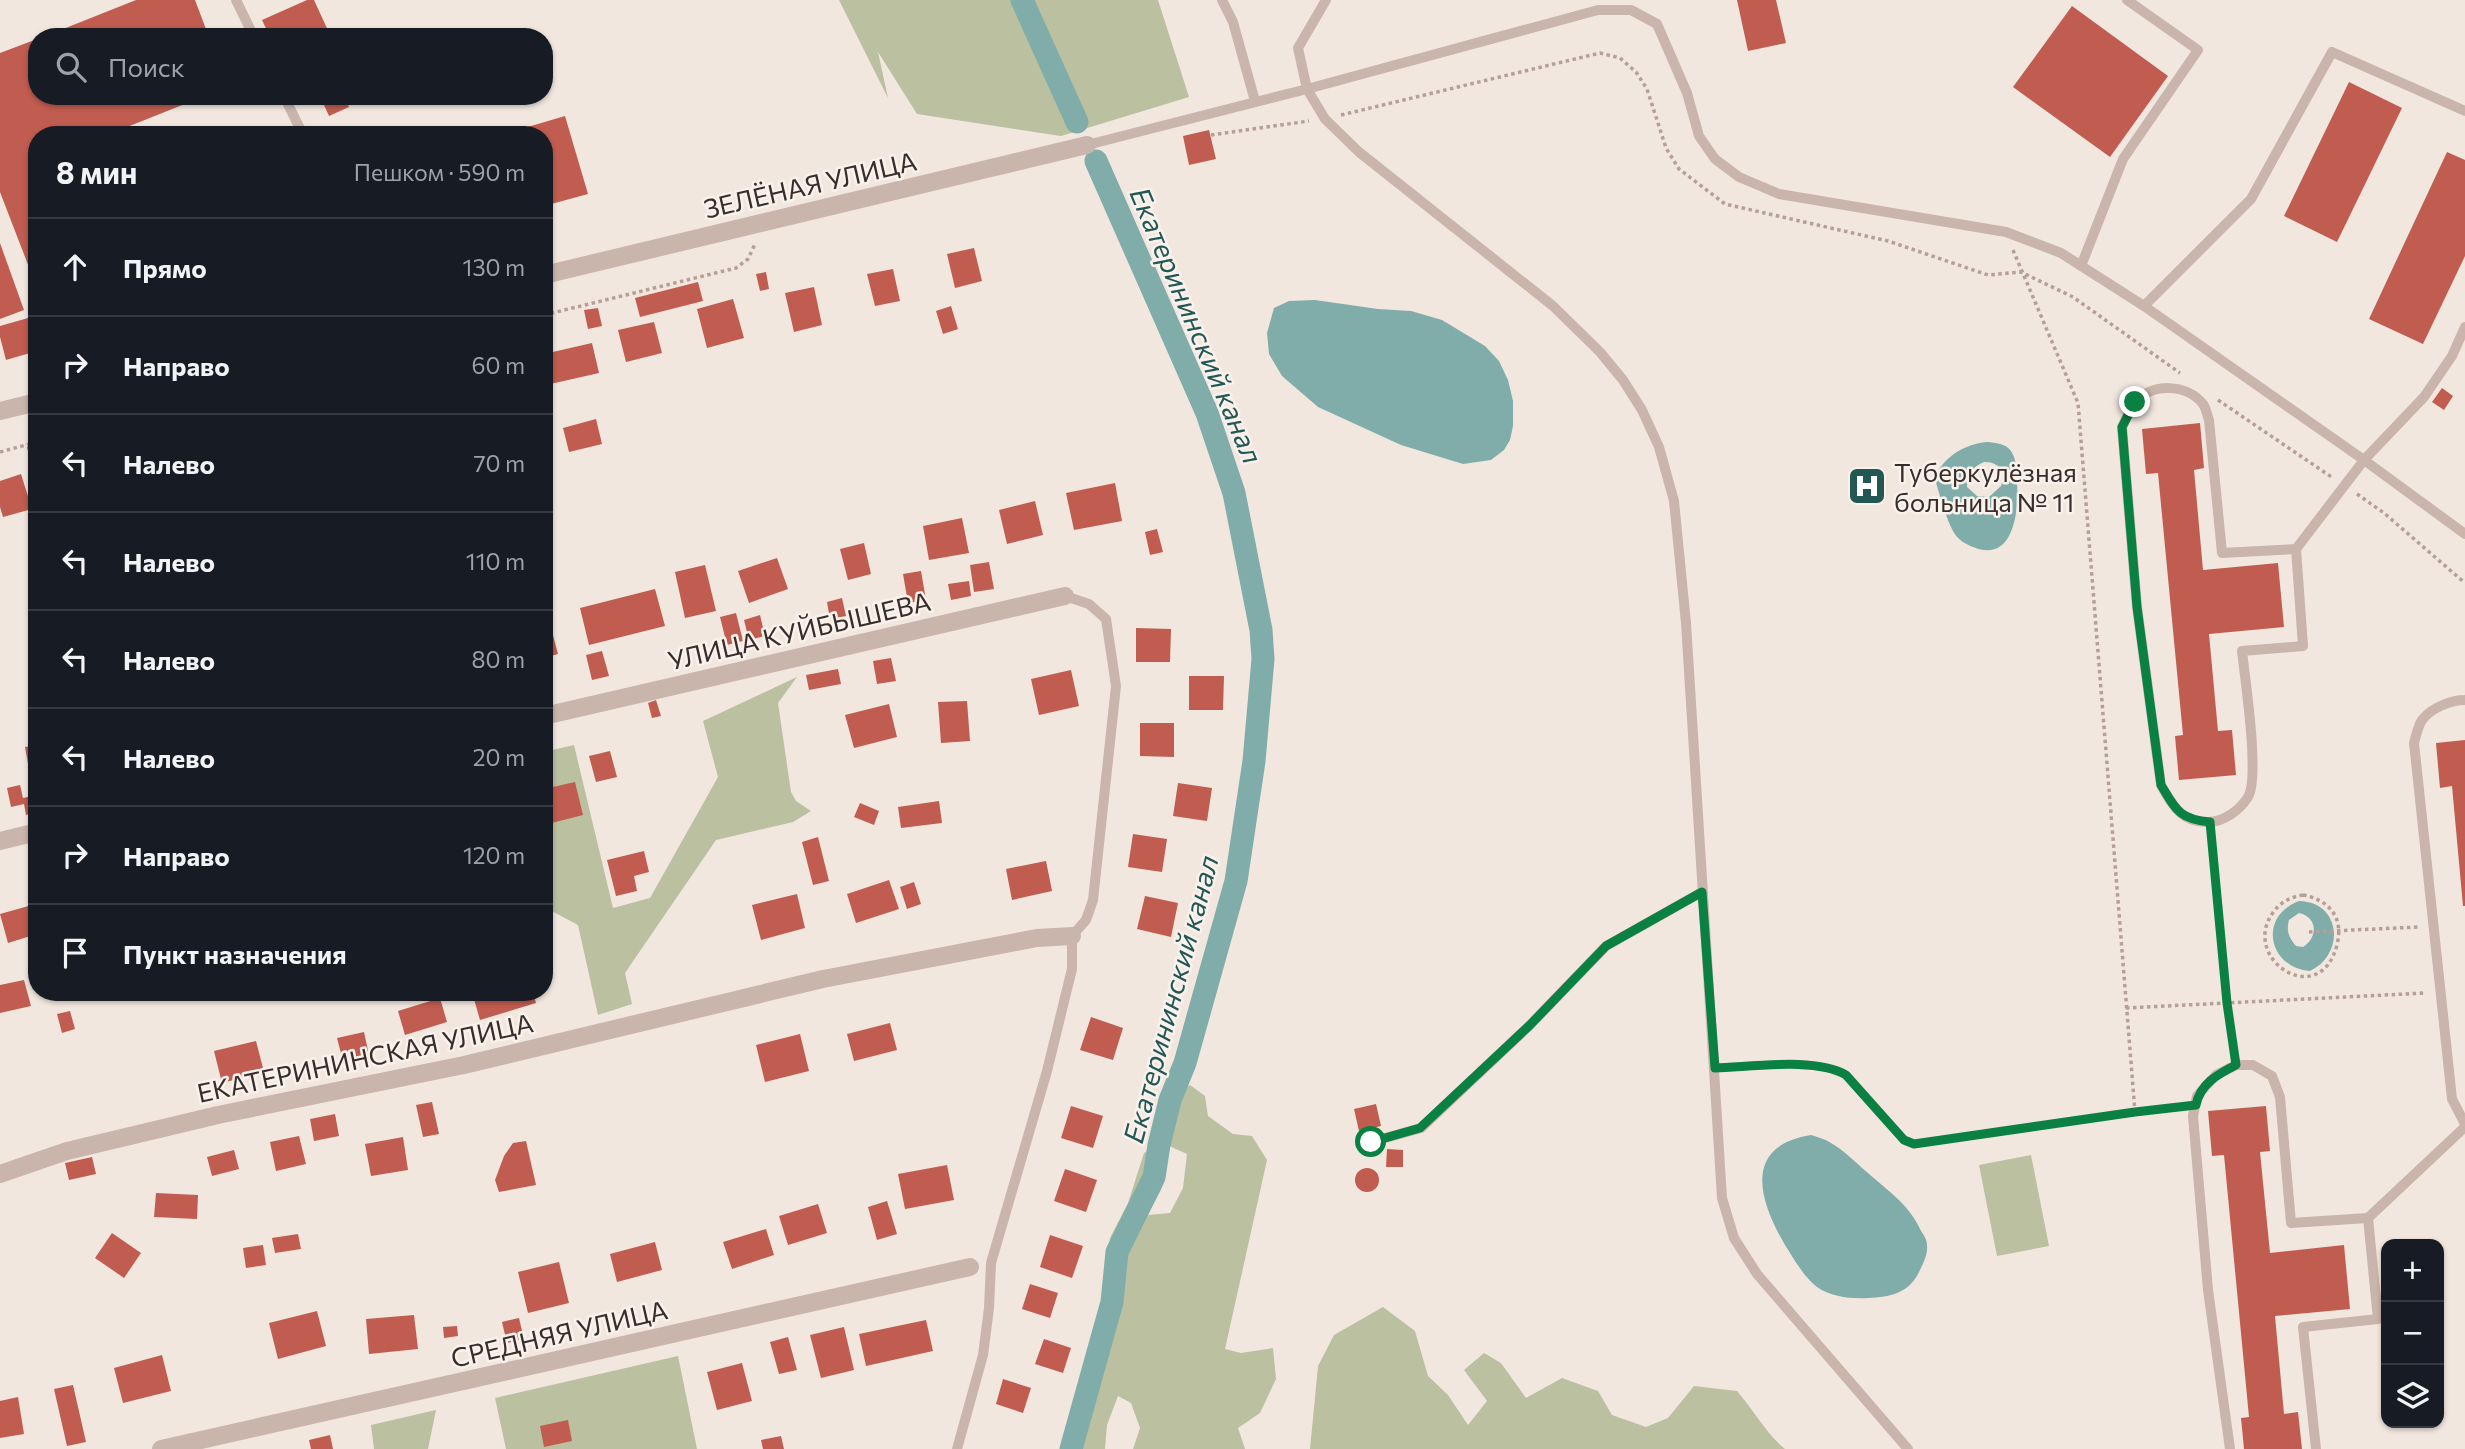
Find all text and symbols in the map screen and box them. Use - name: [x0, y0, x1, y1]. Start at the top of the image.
- search box: [28, 28, 553, 105]
- icon: search: [52, 48, 90, 86]
- text: Поиск: [108, 51, 185, 82]
- street label: ЗЕЛЁНАЯ УЛИЦА: [701, 144, 919, 224]
- text: 8 мин: [56, 153, 137, 190]
- text: Пешком · 590 m: [354, 158, 525, 186]
- water label: Екатерининский канал: [1123, 182, 1271, 468]
- icon: ahead: [56, 248, 94, 286]
- text: Прямо: [123, 252, 207, 283]
- text: 130 m: [463, 253, 525, 281]
- icon: right: [56, 346, 94, 384]
- text: Направо: [123, 350, 230, 381]
- text: 60 m: [472, 351, 525, 379]
- route end: [2119, 386, 2150, 417]
- icon: left: [56, 444, 94, 482]
- text: Налево: [123, 448, 215, 479]
- text: 70 m: [473, 449, 525, 477]
- place label: Туберкулёзная больница № 11: [1894, 456, 2077, 517]
- hospital icon: Туберкулёзная больница № 11: [1846, 465, 1888, 507]
- icon: left: [56, 542, 94, 580]
- text: Налево: [123, 546, 215, 577]
- text: 110 m: [466, 547, 525, 575]
- street label: УЛИЦА КУЙБЫШЕВА: [665, 585, 933, 675]
- icon: left: [56, 640, 94, 678]
- text: Налево: [123, 644, 215, 675]
- text: 80 m: [472, 645, 525, 673]
- icon: left: [56, 738, 94, 776]
- text: Налево: [123, 742, 215, 773]
- text: 20 m: [473, 743, 525, 771]
- icon: right: [56, 836, 94, 874]
- text: Направо: [123, 840, 230, 871]
- text: 120 m: [463, 841, 525, 869]
- water label: Екатерининский канал: [1115, 851, 1225, 1147]
- icon: arrive: [56, 934, 94, 972]
- text: Пункт назначения: [123, 938, 347, 969]
- street label: ЕКАТЕРИНИНСКАЯ УЛИЦА: [194, 1006, 536, 1108]
- route start: [1355, 1126, 1386, 1157]
- map controls: [2381, 1239, 2444, 1428]
- button: +: [2381, 1239, 2444, 1302]
- street label: СРЕДНЯЯ УЛИЦА: [448, 1293, 670, 1373]
- button: −: [2381, 1302, 2444, 1365]
- button: layers: [2381, 1365, 2444, 1428]

